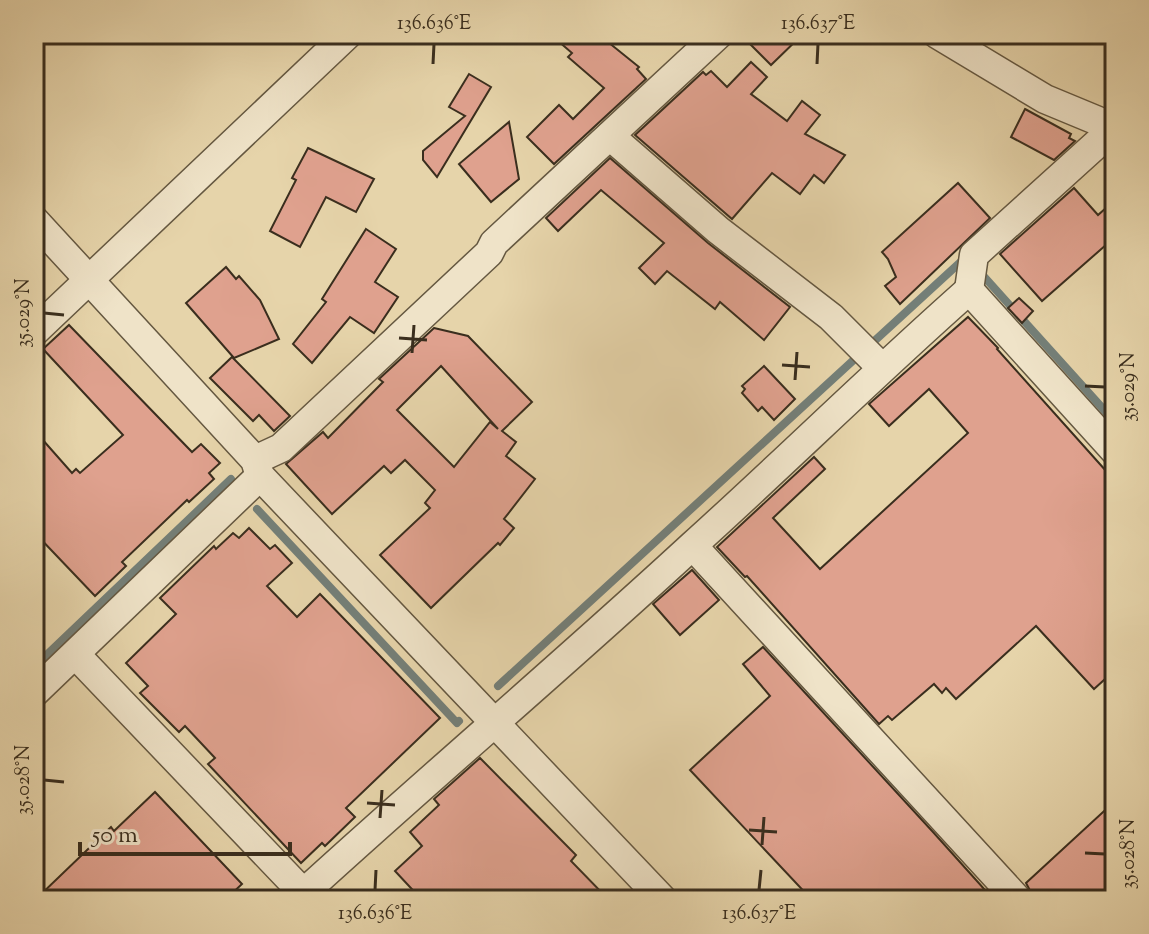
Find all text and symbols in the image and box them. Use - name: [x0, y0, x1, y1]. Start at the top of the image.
- text: 136.636°E: [397, 10, 471, 39]
- text: 136.637°E: [781, 10, 855, 39]
- text: 35.029°N: [10, 278, 39, 348]
- text: 35.029°N: [1115, 352, 1144, 422]
- text: 35.028°N: [10, 745, 39, 815]
- scale bar: [80, 806, 290, 856]
- text: 50 m: [90, 819, 138, 853]
- text: 35.028°N: [1115, 819, 1144, 889]
- text: 136.636°E: [338, 900, 412, 929]
- text: 136.637°E: [722, 900, 796, 929]

